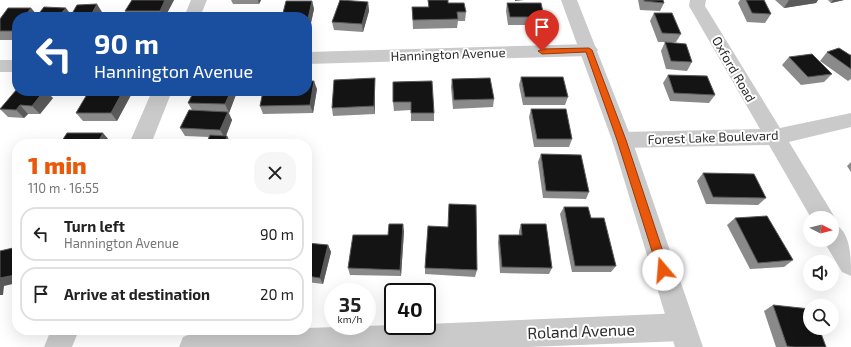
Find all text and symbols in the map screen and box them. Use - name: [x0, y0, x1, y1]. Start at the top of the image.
- pin: [525, 10, 559, 51]
- icon: arrive: [531, 16, 553, 38]
- text: 90 m: [94, 26, 159, 60]
- icon: left: [28, 28, 80, 80]
- street label: Oxford Road: [709, 33, 759, 105]
- street label: Hannington Avenue: [390, 44, 506, 64]
- text: Hannington Avenue: [94, 60, 253, 82]
- street label: Forest Lake Boulevard: [647, 127, 779, 147]
- text: 1 min: [28, 150, 87, 179]
- button: close: [254, 152, 296, 194]
- text: 110 m · 16:55: [28, 180, 99, 196]
- north arrow: [803, 211, 839, 247]
- map controls: [803, 211, 839, 335]
- text: Turn left: [64, 217, 125, 235]
- icon: left: [30, 223, 52, 245]
- text: 90 m: [260, 225, 294, 243]
- text: Hannington Avenue: [64, 235, 179, 251]
- position arrow: [642, 249, 684, 291]
- button: sound: [803, 255, 839, 291]
- icon: arrive: [30, 283, 52, 305]
- speed limit sign: 40: [384, 283, 436, 335]
- text: Arrive at destination: [64, 285, 210, 303]
- text: 20 m: [260, 285, 294, 303]
- text: 35: [339, 292, 361, 316]
- button: search: [803, 299, 839, 335]
- text: km/h: [338, 313, 362, 325]
- street label: Roland Avenue: [527, 319, 635, 342]

